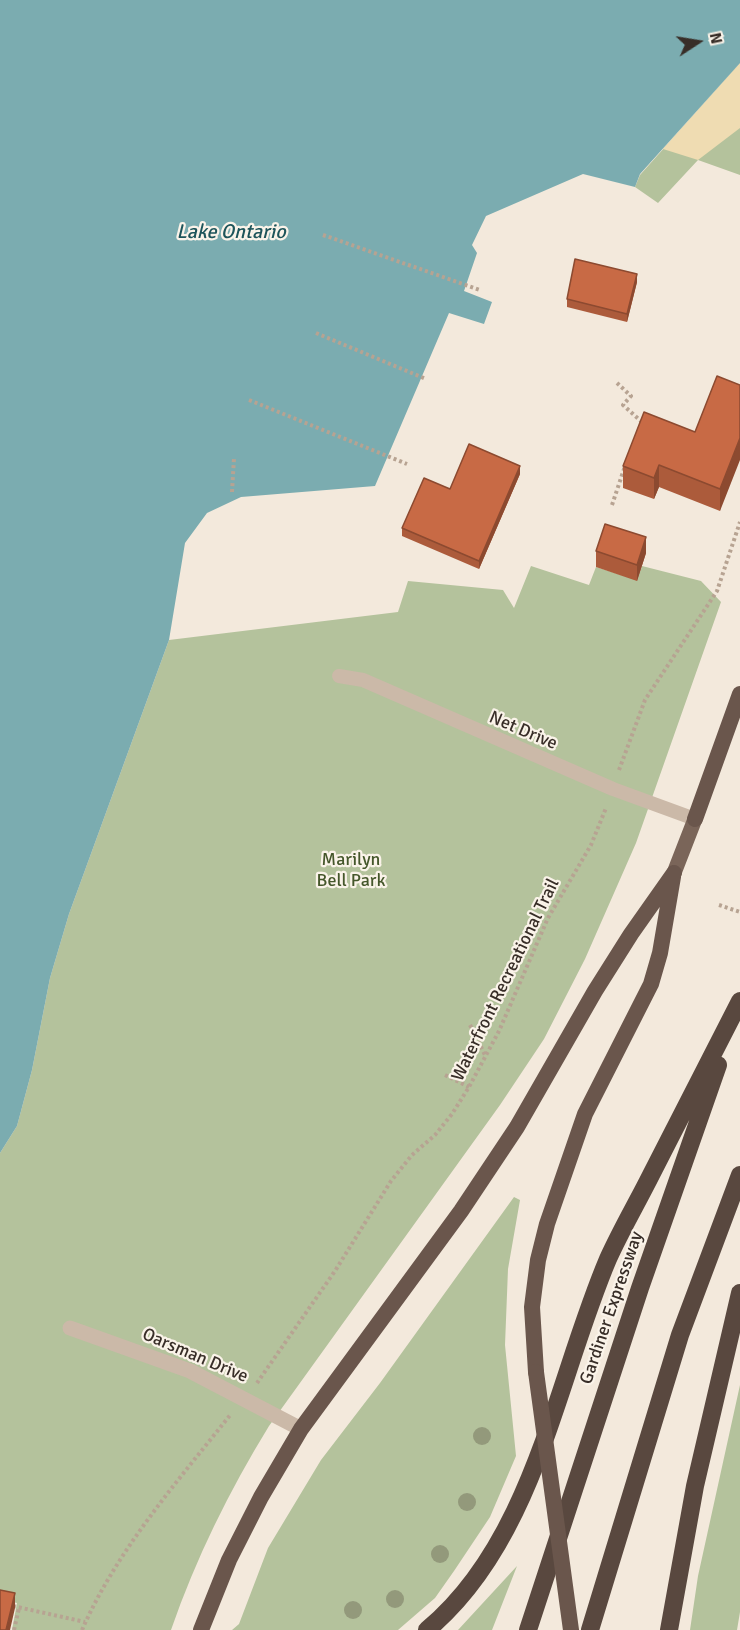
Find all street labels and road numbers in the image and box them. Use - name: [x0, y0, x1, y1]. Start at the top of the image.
- street label: Net Drive: [486, 707, 560, 755]
- street label: Waterfront Recreational Trail: [447, 875, 565, 1085]
- street label: Gardiner Expressway: [576, 1229, 648, 1387]
- street label: Oarsman Drive: [139, 1324, 251, 1388]

